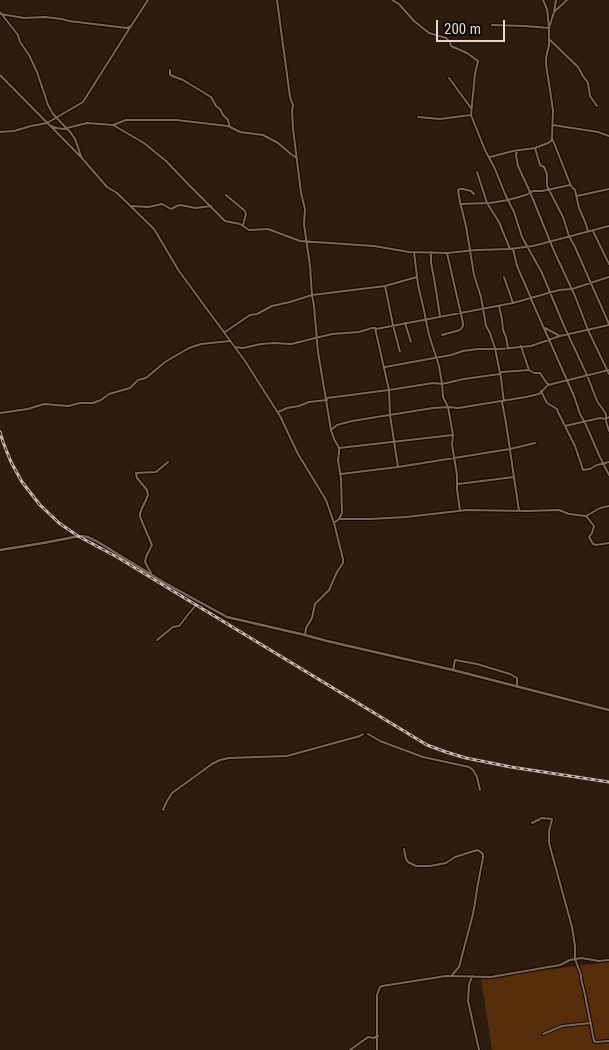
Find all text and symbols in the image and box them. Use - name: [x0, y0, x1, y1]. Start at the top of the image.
- scale bar: [439, 10, 508, 42]
- text: 200 m: [444, 20, 481, 38]

